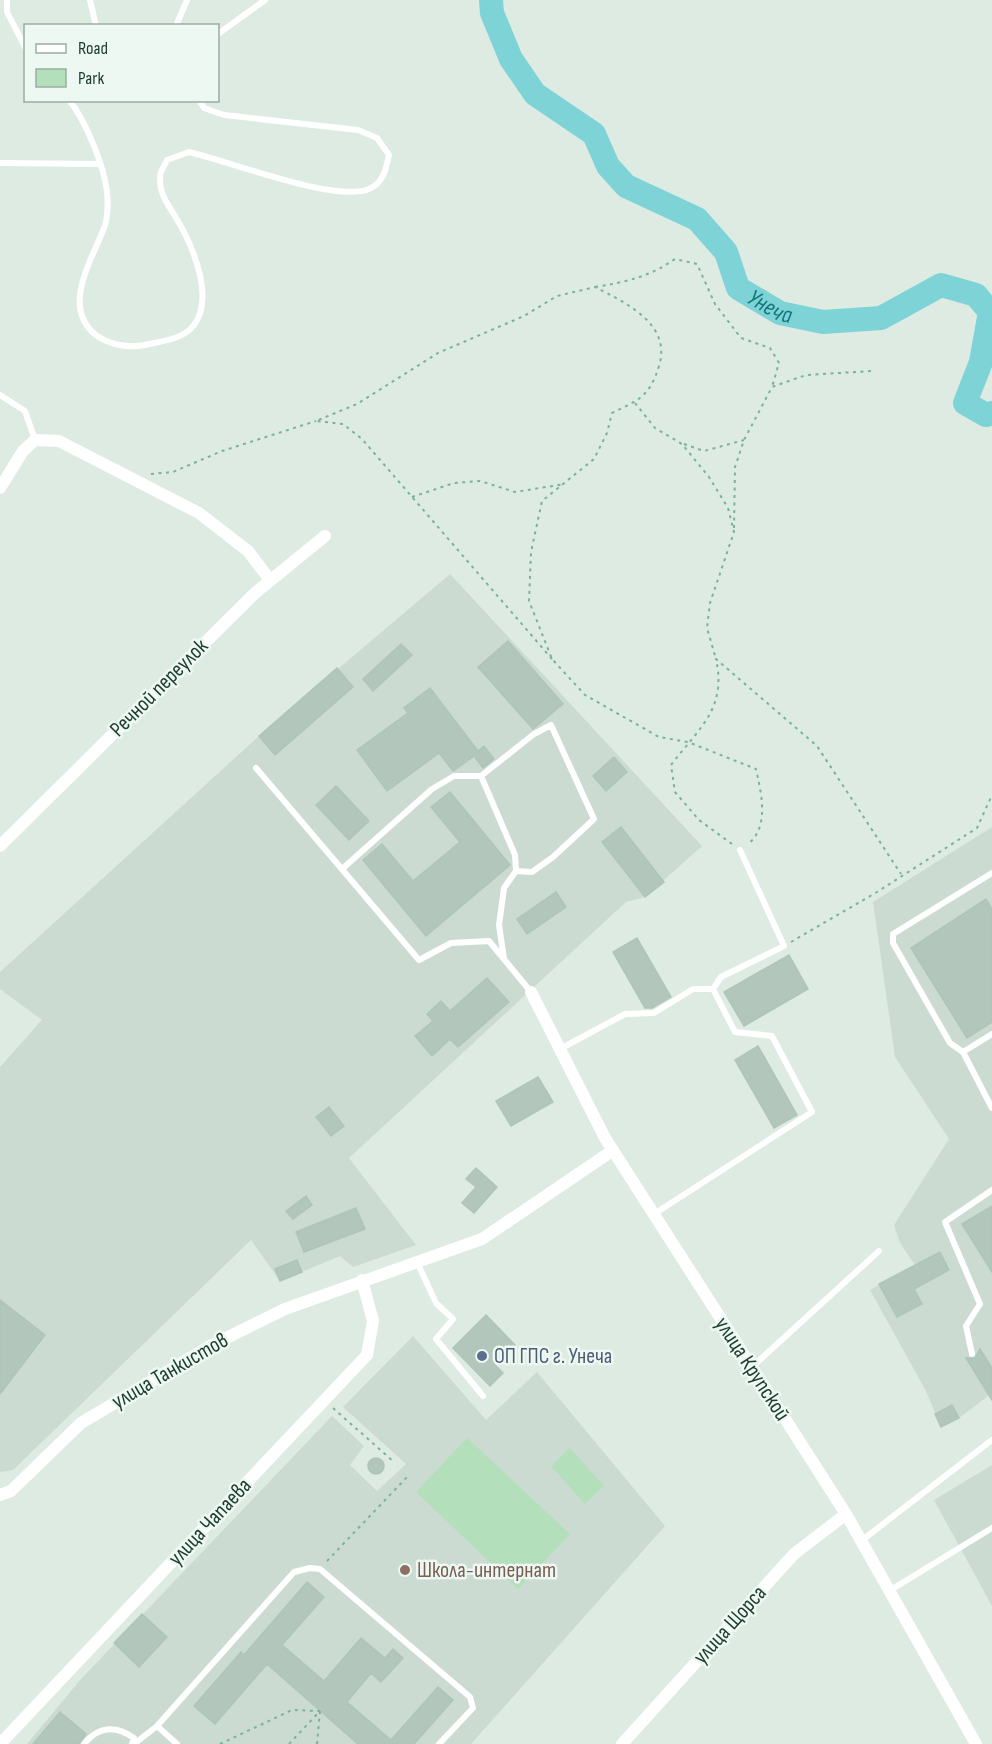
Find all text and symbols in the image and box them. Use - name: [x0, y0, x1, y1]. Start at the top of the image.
- legend: [24, 24, 219, 102]
- text: Road: [78, 38, 108, 59]
- text: Park: [78, 68, 104, 89]
- water label: Унеча: [742, 283, 795, 330]
- street label: Речной переулок: [104, 633, 214, 743]
- street label: улица Крупской: [708, 1312, 796, 1426]
- street label: улица Танкистов: [107, 1327, 233, 1415]
- place label: ОП ГПС г. Унеча: [494, 1343, 612, 1370]
- marker: ОП ГПС г. Унеча: [475, 1349, 489, 1363]
- street label: улица Чапаева: [163, 1473, 257, 1571]
- place label: Школа-интернат: [417, 1557, 556, 1584]
- marker: Школа-интернат: [398, 1563, 412, 1577]
- street label: улица Щорса: [688, 1580, 772, 1670]

